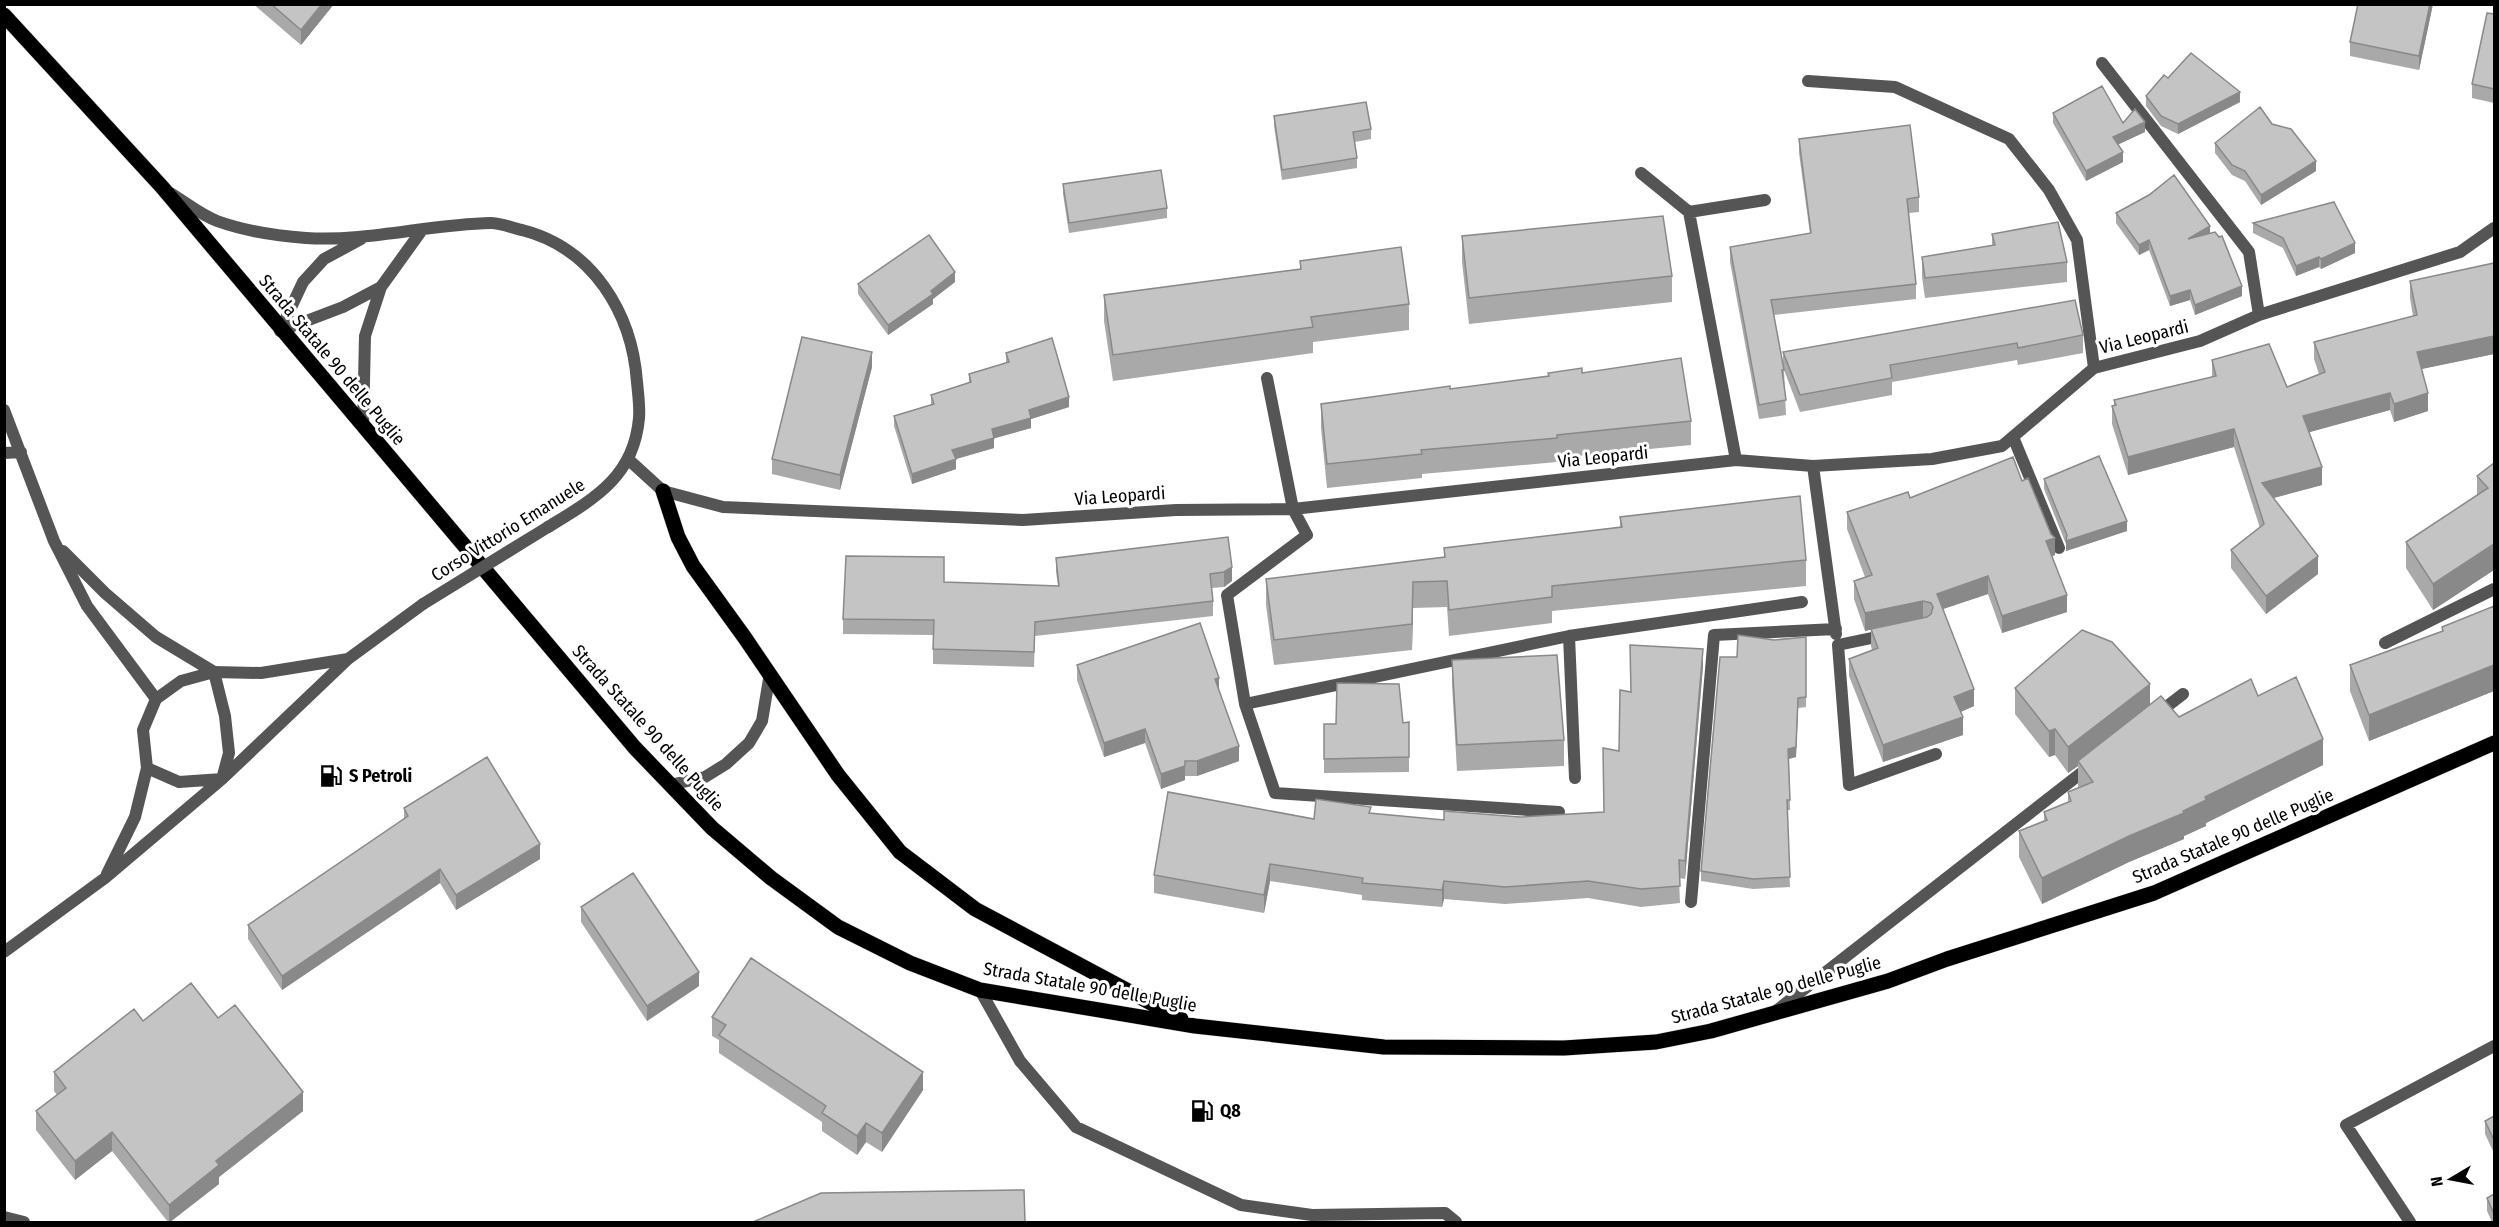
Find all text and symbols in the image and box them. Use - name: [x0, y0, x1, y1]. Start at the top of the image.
- street label: Strada Statale 90 delle Puglie: [254, 270, 410, 450]
- street label: Via Leopardi: [2097, 315, 2191, 359]
- street label: Via Leopardi: [1557, 441, 1649, 473]
- street label: Corso Vittorio Emanuele: [427, 474, 589, 586]
- street label: Via Leopardi: [1074, 482, 1166, 510]
- street label: Strada Statale 90 delle Puglie: [567, 640, 729, 816]
- fuel station icon: S Petroli: [318, 763, 344, 789]
- place label: S Petroli: [349, 765, 412, 787]
- street label: Strada Statale 90 delle Puglie: [2129, 784, 2337, 888]
- street label: Strada Statale 90 delle Puglie: [1669, 951, 1883, 1029]
- street label: Strada Statale 90 delle Puglie: [982, 957, 1198, 1017]
- fuel station icon: Q8: [1189, 1098, 1215, 1124]
- place label: Q8: [1220, 1100, 1241, 1122]
- north arrow: [2421, 1149, 2481, 1209]
- text: N: [2427, 1175, 2447, 1188]

